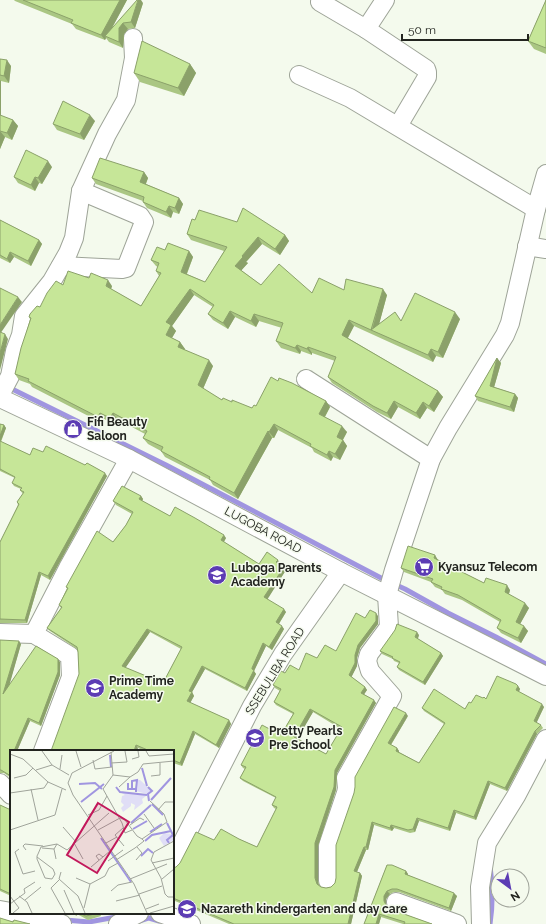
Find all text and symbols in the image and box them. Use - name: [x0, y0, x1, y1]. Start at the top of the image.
- scale bar: [402, 16, 528, 42]
- text: 50 m: [408, 23, 436, 37]
- place label: Fifi Beauty Saloon: [87, 415, 148, 443]
- shop icon: Fifi Beauty Saloon: [62, 418, 84, 440]
- street label: LUGOBA ROAD: [222, 504, 304, 556]
- supermarket icon: Kyansuz Telecom: [413, 556, 435, 578]
- place label: Kyansuz Telecom: [438, 560, 538, 574]
- place label: Luboga Parents Academy: [231, 561, 322, 589]
- school or university icon: Luboga Parents Academy: [206, 564, 228, 586]
- street label: SSEBULIBA ROAD: [242, 624, 308, 717]
- place label: Prime Time Academy: [109, 674, 174, 702]
- school or university icon: Prime Time Academy: [84, 677, 106, 699]
- place label: Pretty Pearls Pre School: [269, 724, 342, 752]
- school or university icon: Pretty Pearls Pre School: [244, 727, 266, 749]
- inset map: [10, 750, 174, 914]
- north arrow: [490, 868, 530, 908]
- text: N: [508, 888, 522, 904]
- school or university icon: Nazareth kindergarten and day care: [176, 898, 198, 920]
- place label: Nazareth kindergarten and day care: [201, 902, 407, 916]

